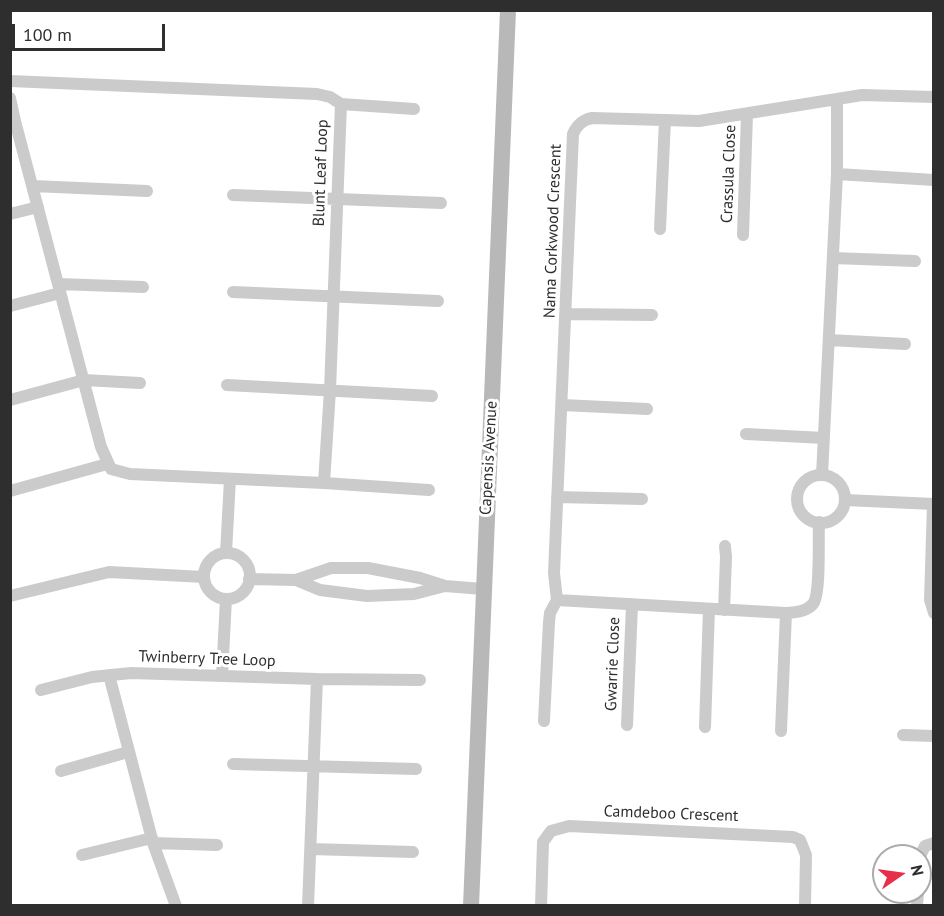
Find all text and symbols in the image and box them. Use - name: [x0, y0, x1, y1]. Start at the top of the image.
- scale bar: [15, 12, 168, 50]
- text: 100 m: [23, 23, 72, 46]
- street label: Blunt Leaf Loop: [310, 119, 332, 227]
- street label: Crassula Close: [718, 124, 740, 224]
- street label: Nama Corkwood Crescent: [540, 144, 566, 318]
- street label: Capensis Avenue: [476, 400, 502, 516]
- street label: Gwarrie Close: [602, 617, 624, 711]
- street label: Twinberry Tree Loop: [138, 647, 276, 671]
- street label: Camdeboo Crescent: [603, 802, 739, 826]
- north arrow: [872, 844, 932, 904]
- text: N: [907, 863, 929, 878]

